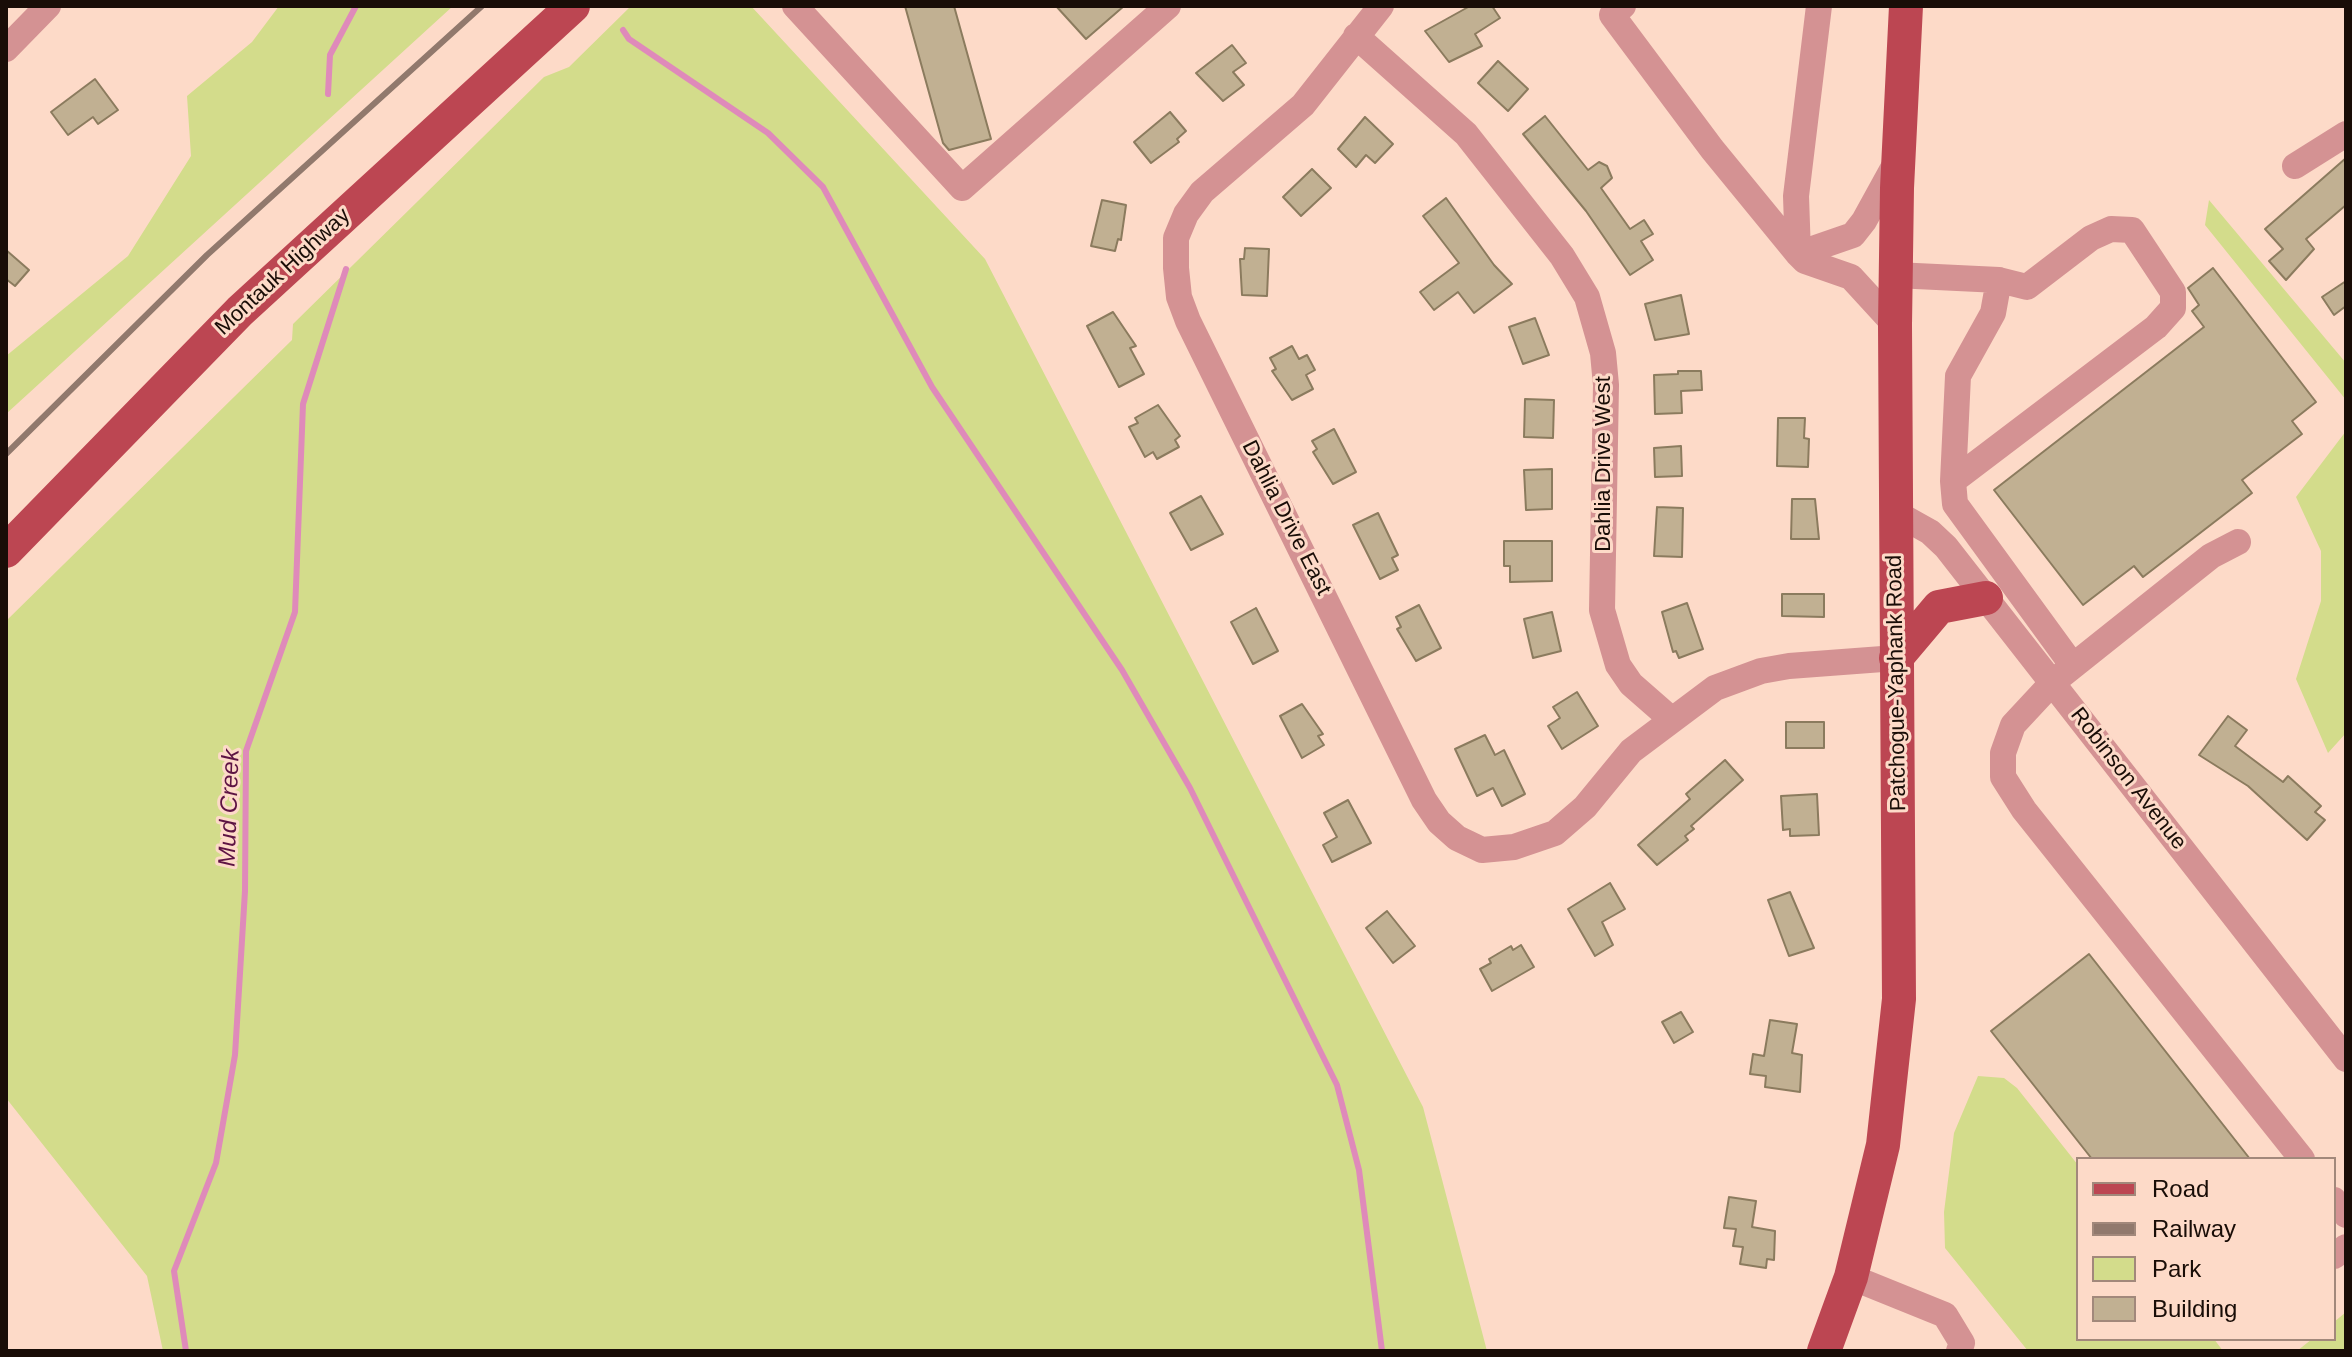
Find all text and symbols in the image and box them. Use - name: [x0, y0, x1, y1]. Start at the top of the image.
- street label: Montauk Highway: [210, 203, 356, 341]
- street label: Dahlia Drive West: [1591, 376, 1617, 552]
- street label: Dahlia Drive East: [1236, 436, 1336, 600]
- street label: Patchogue-Yaphank Road: [1882, 555, 1912, 811]
- street label: Robinson Avenue: [2064, 703, 2192, 855]
- water label: Mud Creek: [214, 749, 246, 867]
- legend: [2076, 1157, 2336, 1341]
- text: Road: [2152, 1175, 2209, 1202]
- text: Railway: [2152, 1215, 2236, 1242]
- text: Park: [2152, 1255, 2201, 1282]
- text: Building: [2152, 1295, 2237, 1322]

